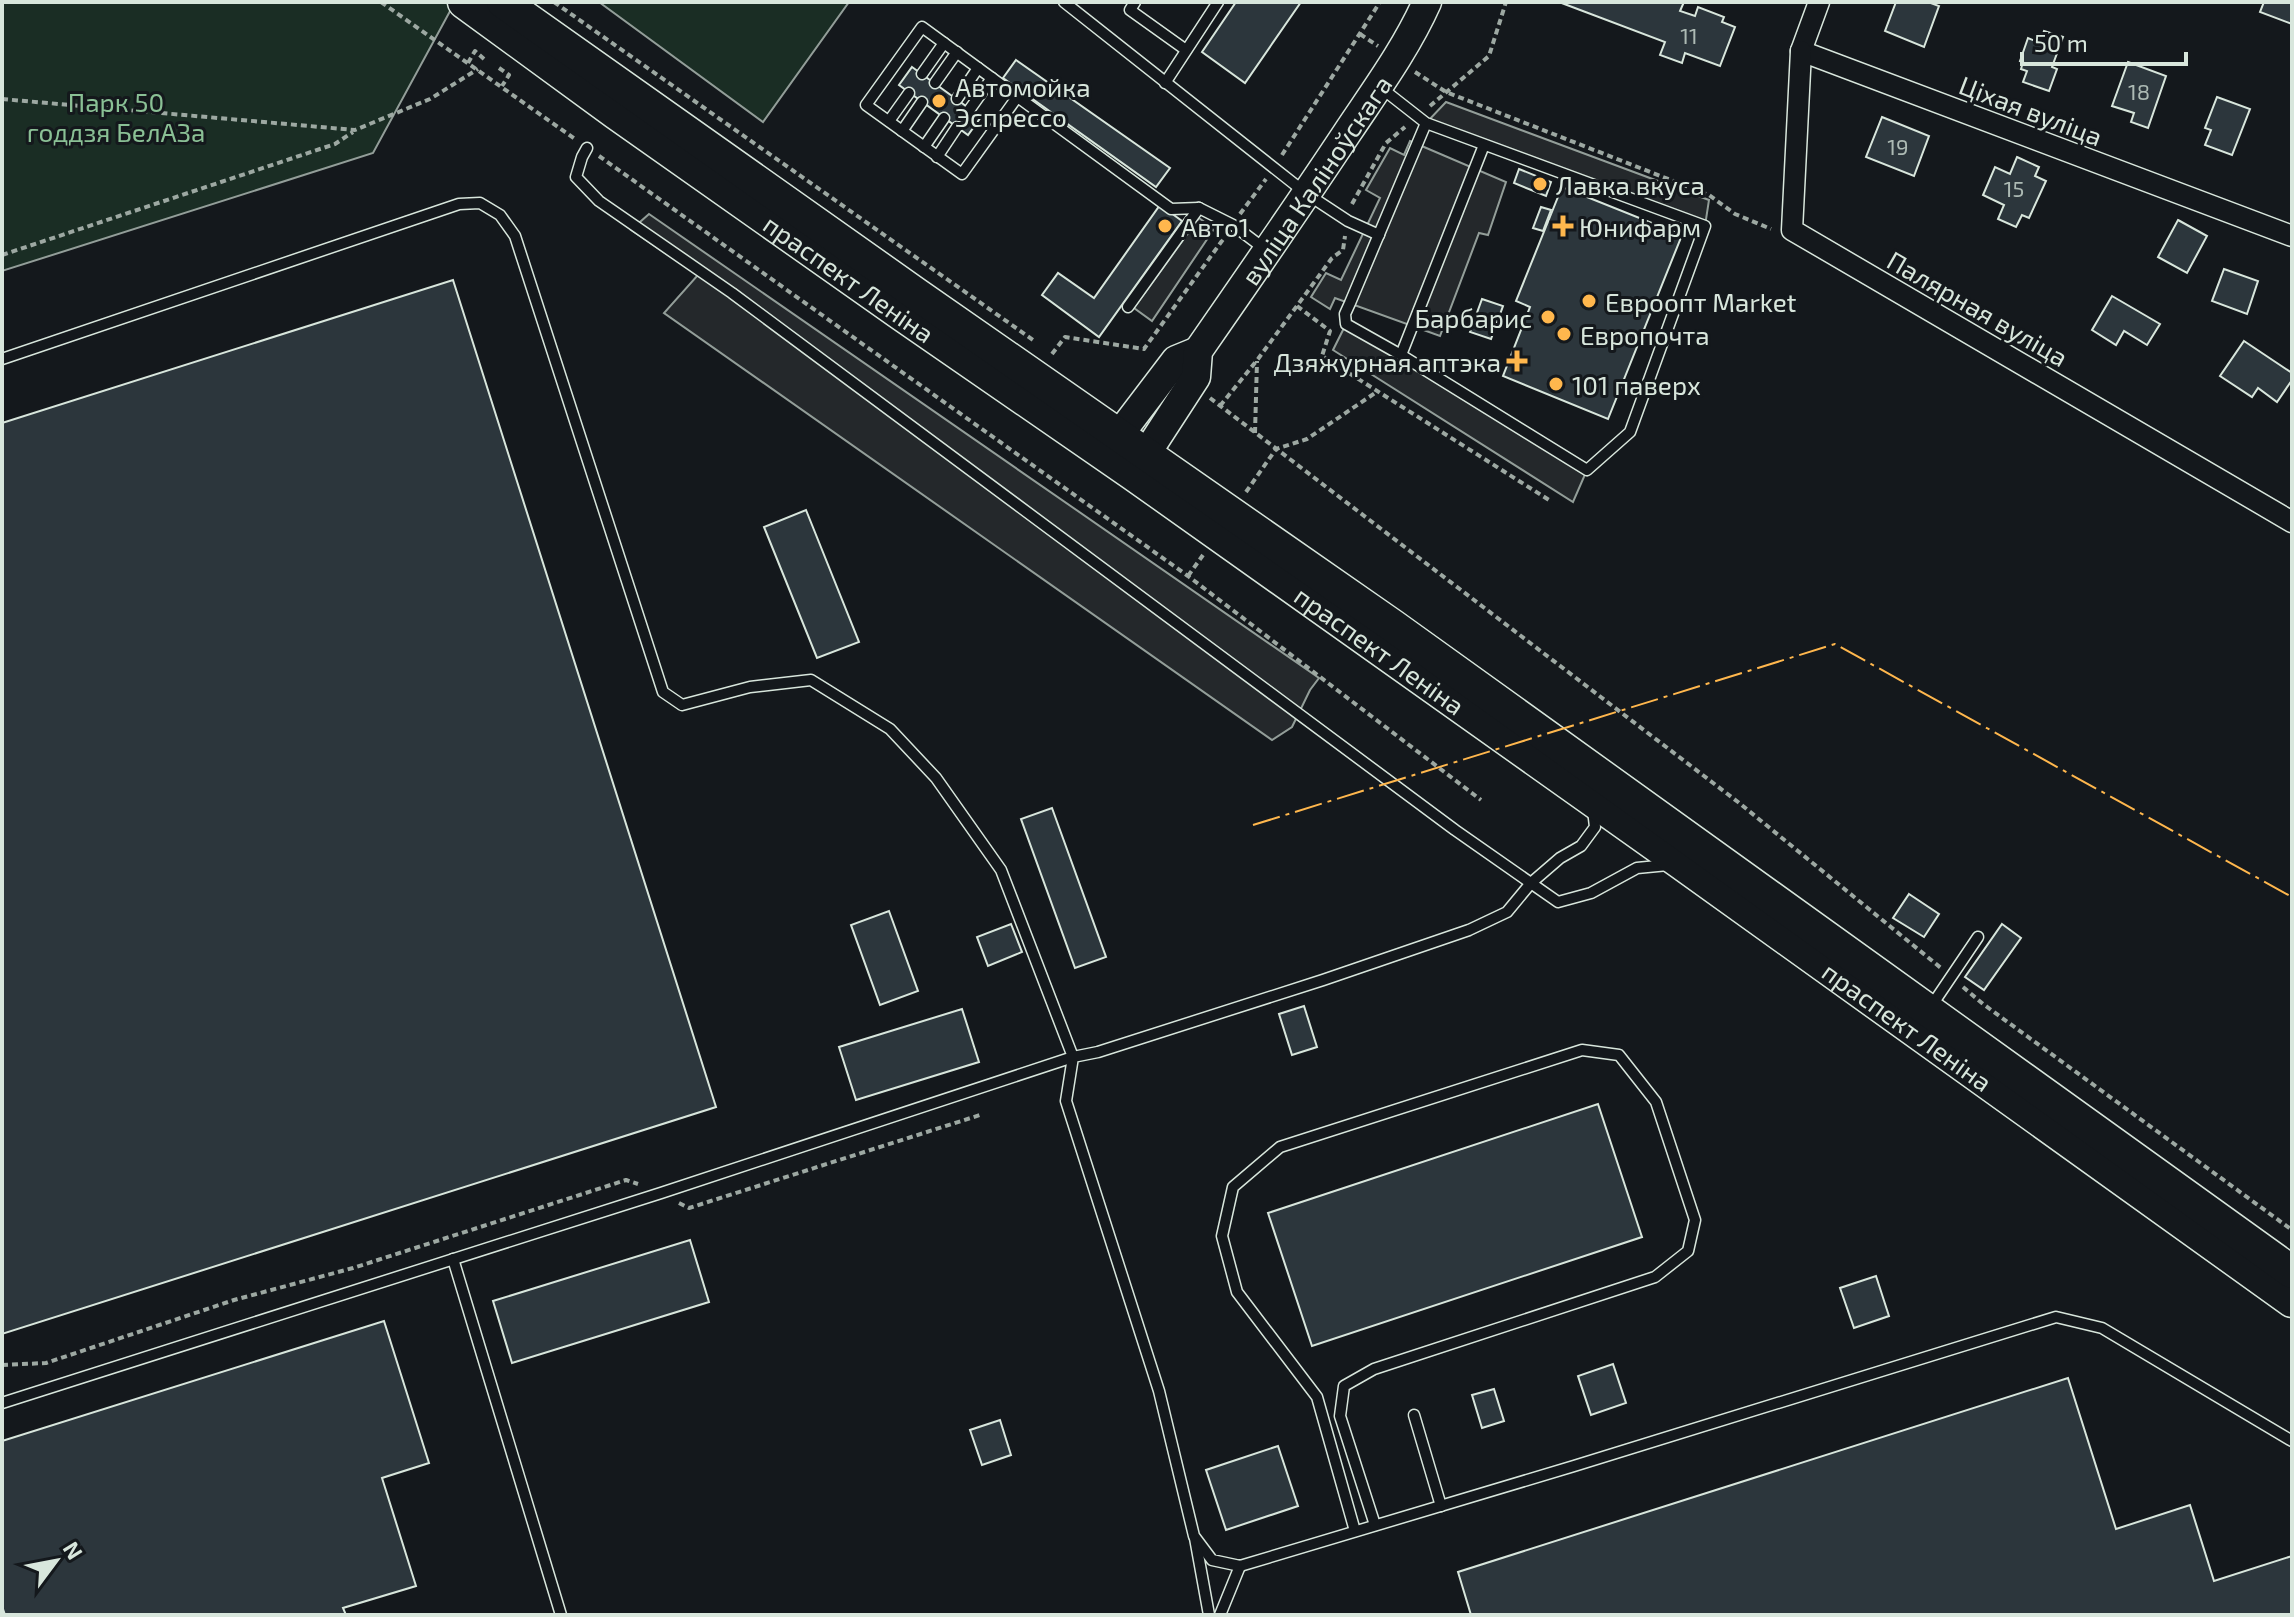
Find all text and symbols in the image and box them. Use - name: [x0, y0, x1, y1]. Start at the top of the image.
- scale bar: [2022, 16, 2186, 66]
- house number: 11: [1680, 22, 1698, 48]
- text: 50 m: [2034, 28, 2088, 57]
- street label: вуліца Каліноўскага: [1234, 69, 1397, 290]
- street label: Ціхая вуліца: [1955, 69, 2107, 152]
- place label: Автомойка Эспрессо: [955, 71, 1091, 132]
- house number: 18: [2128, 78, 2150, 104]
- park label: Парк 50 годдзя БелАЗа: [27, 86, 205, 147]
- marker: Автомойка Эспрессо: [930, 92, 948, 110]
- house number: 19: [1887, 133, 1909, 159]
- place label: Лавка вкуса: [1556, 169, 1705, 201]
- marker: Лавка вкуса: [1531, 175, 1549, 193]
- house number: 15: [2004, 175, 2024, 201]
- street label: праспект Леніна: [759, 207, 941, 348]
- place label: Авто1: [1181, 211, 1249, 242]
- place label: Юнифарм: [1579, 211, 1701, 242]
- marker: Авто1: [1156, 217, 1174, 235]
- marker: Юнифарм: [1554, 217, 1572, 235]
- street label: Палярная вуліца: [1882, 244, 2074, 373]
- place label: Евроопт Market: [1605, 286, 1797, 317]
- marker: Евроопт Market: [1580, 292, 1598, 310]
- place label: Барбарис: [1414, 302, 1532, 333]
- marker: Барбарис: [1539, 308, 1557, 326]
- place label: Европочта: [1580, 319, 1710, 350]
- marker: Европочта: [1555, 325, 1573, 343]
- place label: Дзяжурная аптэка: [1274, 346, 1501, 378]
- marker: Дзяжурная аптэка: [1508, 352, 1526, 370]
- place label: 101 паверх: [1572, 369, 1701, 400]
- marker: 101 паверх: [1547, 375, 1565, 393]
- street label: праспект Леніна: [1289, 579, 1471, 720]
- street label: праспект Леніна: [1817, 955, 1999, 1097]
- north arrow: [16, 1521, 96, 1601]
- text: N: [59, 1536, 89, 1563]

